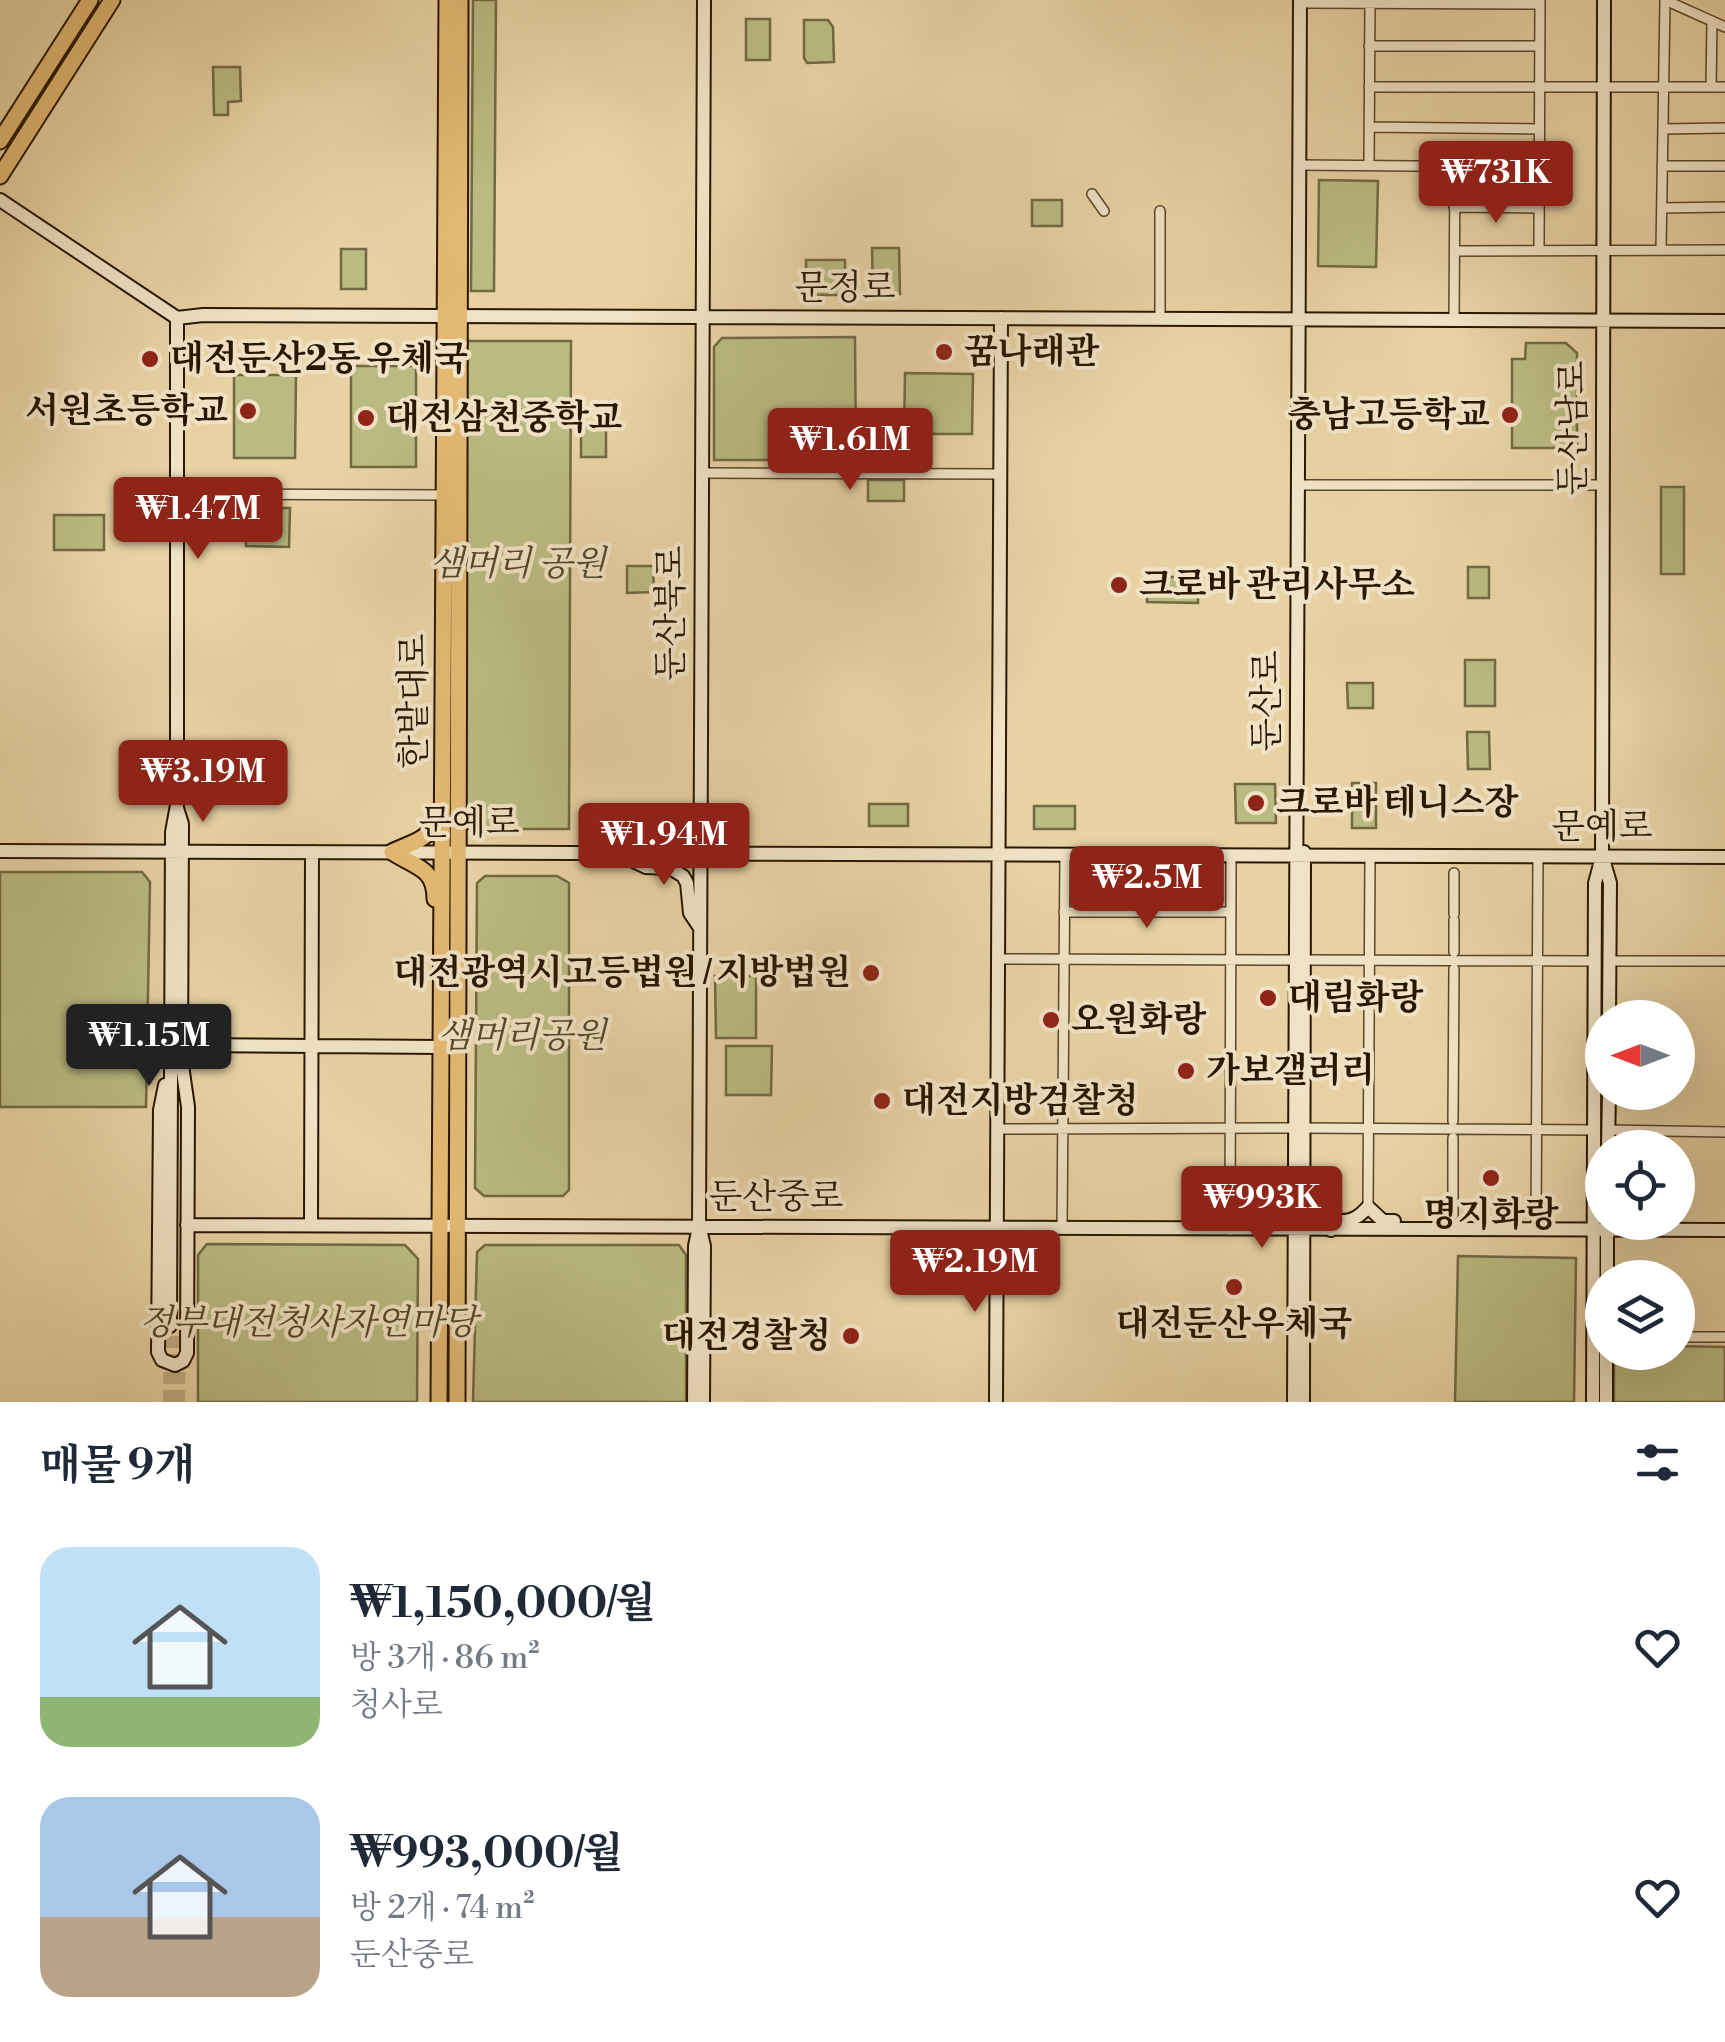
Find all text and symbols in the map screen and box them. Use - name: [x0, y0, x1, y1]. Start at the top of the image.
- pin: ₩731K: [1426, 141, 1566, 226]
- text: ₩731K: [1441, 153, 1551, 193]
- street label: 문정로: [794, 267, 896, 310]
- place label: 꿈나래관: [964, 331, 1099, 374]
- place label: 대전둔산2동 우체국: [170, 338, 468, 381]
- marker: 꿈나래관: [933, 341, 955, 363]
- marker: 대전둔산2동 우체국: [139, 348, 161, 370]
- street label: 둔산남로: [1552, 360, 1595, 496]
- place label: 서원초등학교: [25, 390, 228, 433]
- place label: 충남고등학교: [1287, 394, 1490, 437]
- place label: 대전삼천중학교: [386, 397, 623, 440]
- marker: 서원초등학교: [237, 400, 259, 422]
- marker: 충남고등학교: [1499, 404, 1521, 426]
- marker: 대전삼천중학교: [355, 407, 377, 429]
- pin: ₩1.61M: [769, 408, 931, 493]
- text: ₩1.61M: [790, 420, 910, 460]
- pin: ₩1.47M: [117, 477, 279, 562]
- text: ₩1.47M: [136, 489, 260, 529]
- park label: 샘머리 공원: [430, 543, 608, 586]
- street label: 둔산북로: [650, 545, 693, 681]
- place label: 크로바 관리사무소: [1139, 564, 1415, 607]
- marker: 크로바 관리사무소: [1108, 574, 1130, 596]
- street label: 한밭대로: [393, 633, 436, 769]
- street label: 둔산로: [1246, 650, 1289, 752]
- pin: ₩3.19M: [122, 740, 284, 825]
- text: ₩3.19M: [141, 752, 265, 792]
- place label: 크로바 테니스장: [1276, 782, 1518, 825]
- marker: 크로바 테니스장: [1245, 792, 1267, 814]
- street label: 문예로: [418, 802, 520, 845]
- pin: ₩1.94M: [583, 803, 745, 888]
- street label: 문예로: [1551, 806, 1653, 849]
- text: ₩1.94M: [600, 815, 728, 855]
- pin: ₩2.5M: [1077, 846, 1217, 931]
- text: ₩2.5M: [1092, 858, 1202, 898]
- place label: 대전광역시고등법원 / 지방법원: [394, 952, 851, 995]
- marker: 대전광역시고등법원 / 지방법원: [860, 962, 882, 984]
- place label: 대림화랑: [1288, 977, 1423, 1020]
- marker: 대림화랑: [1257, 987, 1279, 1009]
- place label: 오원화랑: [1071, 999, 1206, 1042]
- north arrow: [1585, 1000, 1695, 1110]
- map controls: [1585, 1000, 1695, 1370]
- pin: ₩1.15M: [68, 1004, 230, 1089]
- marker: 오원화랑: [1040, 1009, 1062, 1031]
- park label: 샘머리공원: [437, 1015, 609, 1058]
- text: ₩1.15M: [88, 1016, 210, 1056]
- place label: 가보갤러리: [1206, 1050, 1375, 1093]
- marker: 가보갤러리: [1175, 1060, 1197, 1082]
- place label: 대전지방검찰청: [902, 1080, 1139, 1123]
- marker: 대전지방검찰청: [871, 1090, 893, 1112]
- button: locate: [1585, 1130, 1695, 1240]
- pin: ₩993K: [1192, 1166, 1332, 1251]
- marker: 명지화랑: [1480, 1167, 1502, 1189]
- street label: 둔산중로: [708, 1176, 844, 1219]
- text: ₩993K: [1203, 1178, 1321, 1218]
- place label: 명지화랑: [1423, 1194, 1559, 1237]
- pin: ₩2.19M: [894, 1230, 1056, 1315]
- text: ₩2.19M: [912, 1242, 1038, 1282]
- button: layers: [1585, 1260, 1695, 1370]
- marker: 대전둔산우체국: [1223, 1276, 1245, 1298]
- park label: 정부대전청사자연마당: [139, 1302, 482, 1345]
- place label: 대전둔산우체국: [1116, 1303, 1353, 1346]
- place label: 대전경찰청: [662, 1315, 831, 1358]
- marker: 대전경찰청: [840, 1325, 862, 1347]
- icon: filters: [1630, 1435, 1685, 1490]
- text: 매물 9개: [40, 1440, 195, 1493]
- text: ₩1,150,000/월: [350, 1578, 656, 1631]
- icon: home: [120, 1587, 240, 1707]
- icon: heart: [1630, 1620, 1685, 1675]
- text: 방 3개 · 86 m²: [350, 1638, 539, 1678]
- text: 청사로: [350, 1685, 443, 1725]
- text: ₩993,000/월: [350, 1828, 623, 1881]
- icon: home: [120, 1837, 240, 1957]
- icon: heart: [1630, 1870, 1685, 1925]
- text: 방 2개 · 74 m²: [350, 1888, 534, 1928]
- text: 둔산중로: [350, 1935, 474, 1975]

